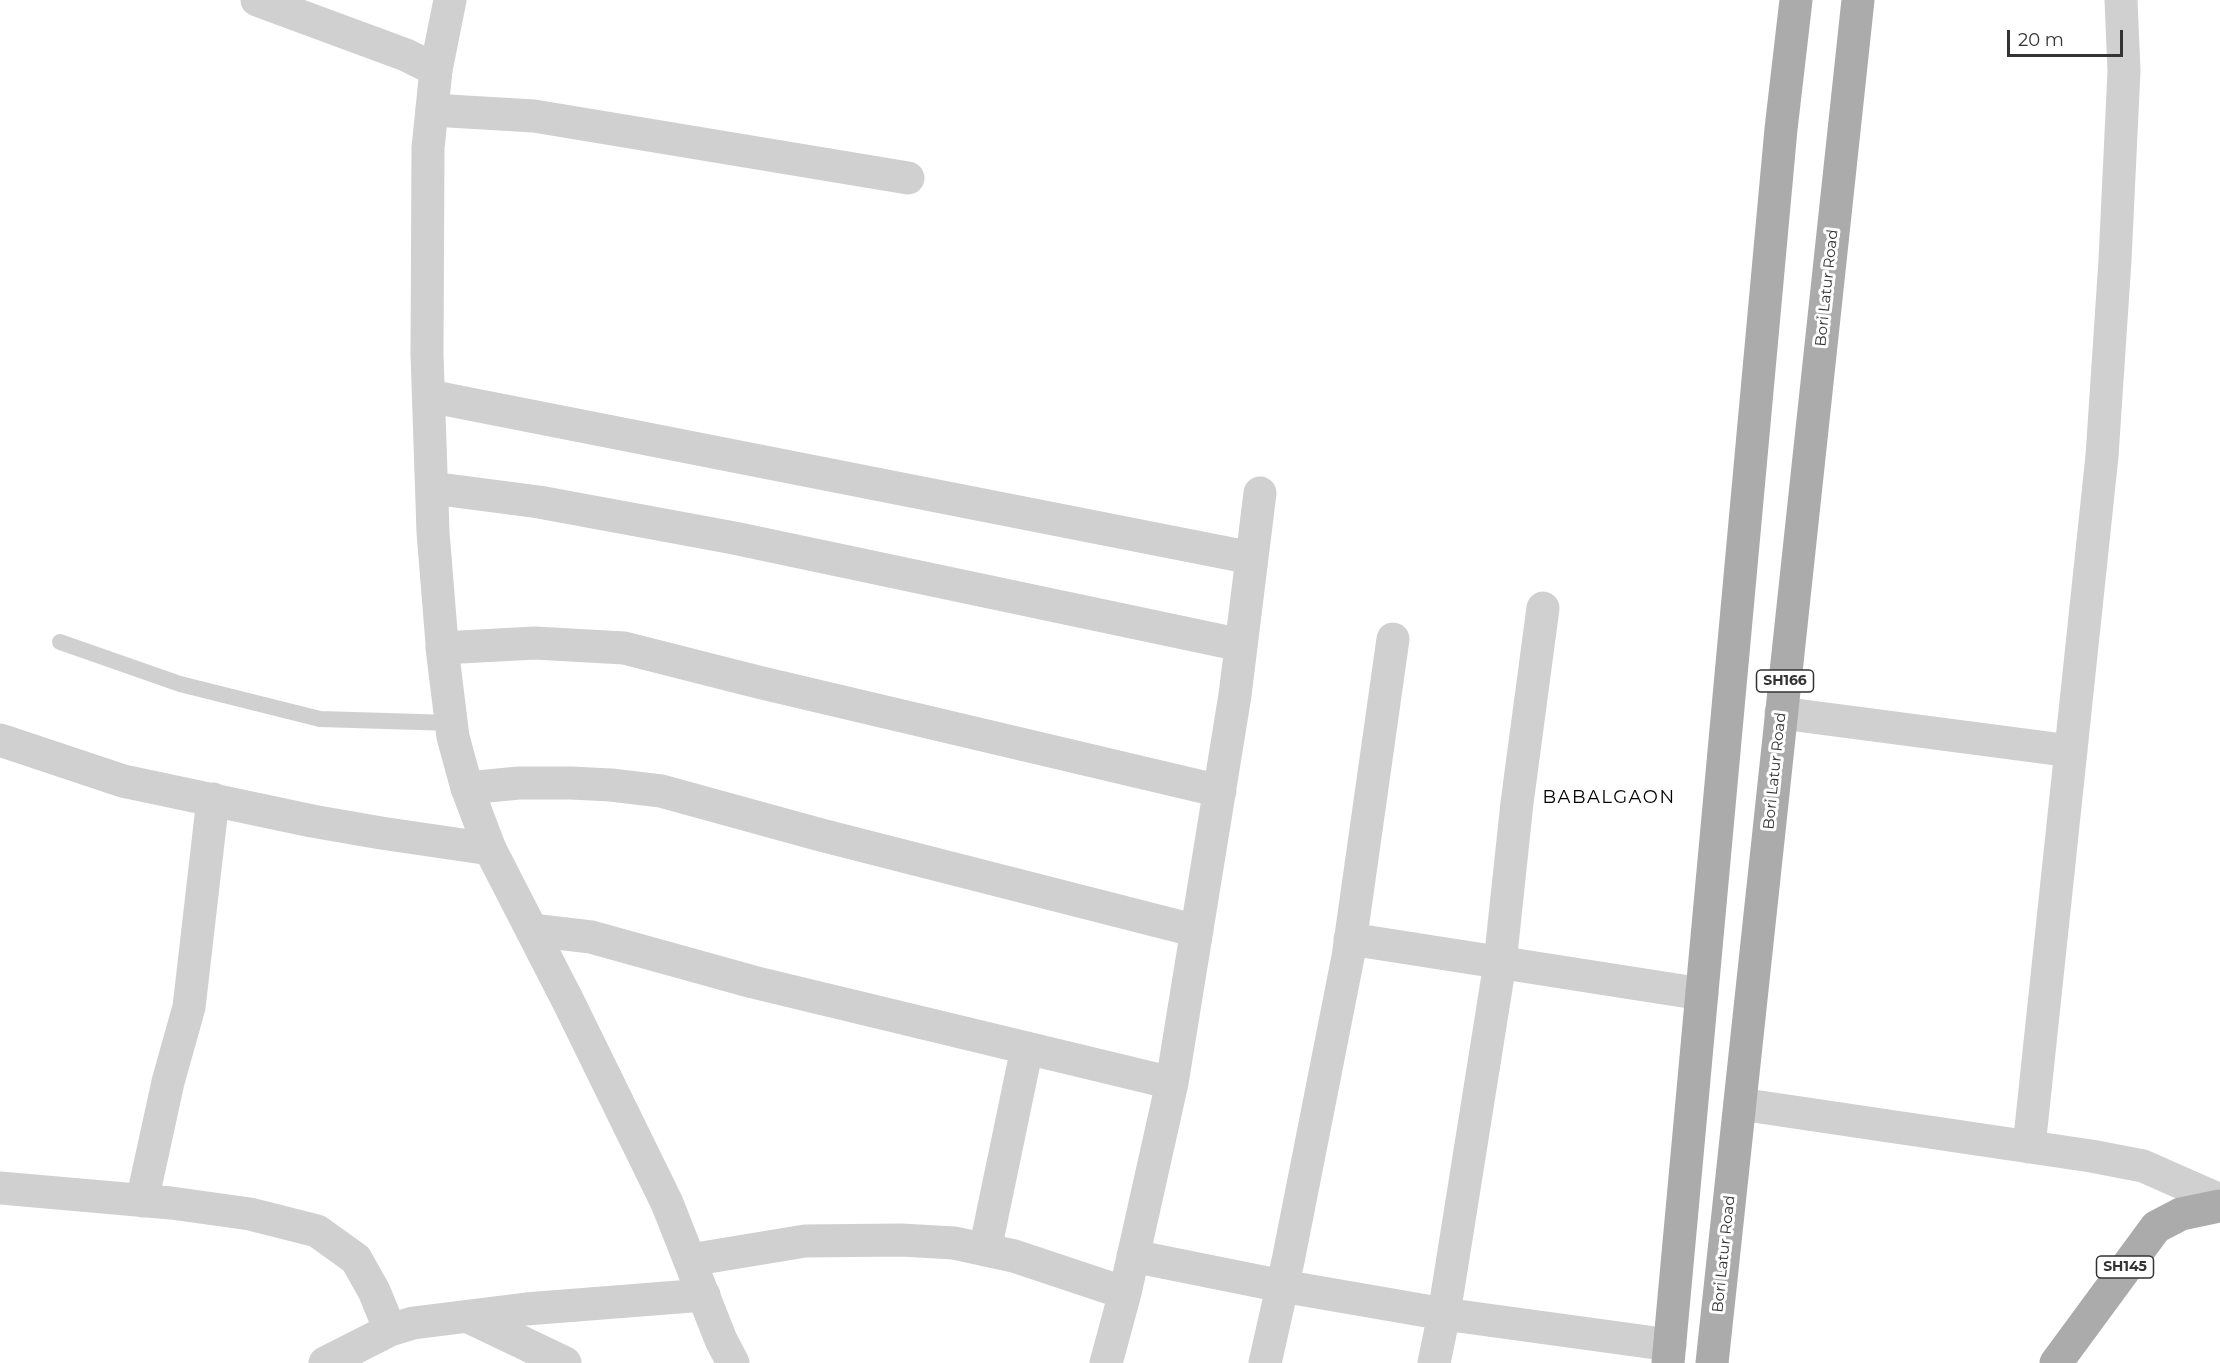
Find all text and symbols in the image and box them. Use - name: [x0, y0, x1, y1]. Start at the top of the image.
- scale bar: [2010, 18, 2126, 56]
- text: 20 m: [2018, 29, 2064, 51]
- street label: Bori Latur Road: [1812, 229, 1842, 347]
- road number: SH166: [1756, 670, 1814, 692]
- street label: Bori Latur Road: [1760, 712, 1790, 830]
- district label: BABALGAON: [1542, 787, 1676, 809]
- street label: Bori Latur Road: [1709, 1195, 1739, 1313]
- road number: SH145: [2096, 1256, 2154, 1278]

